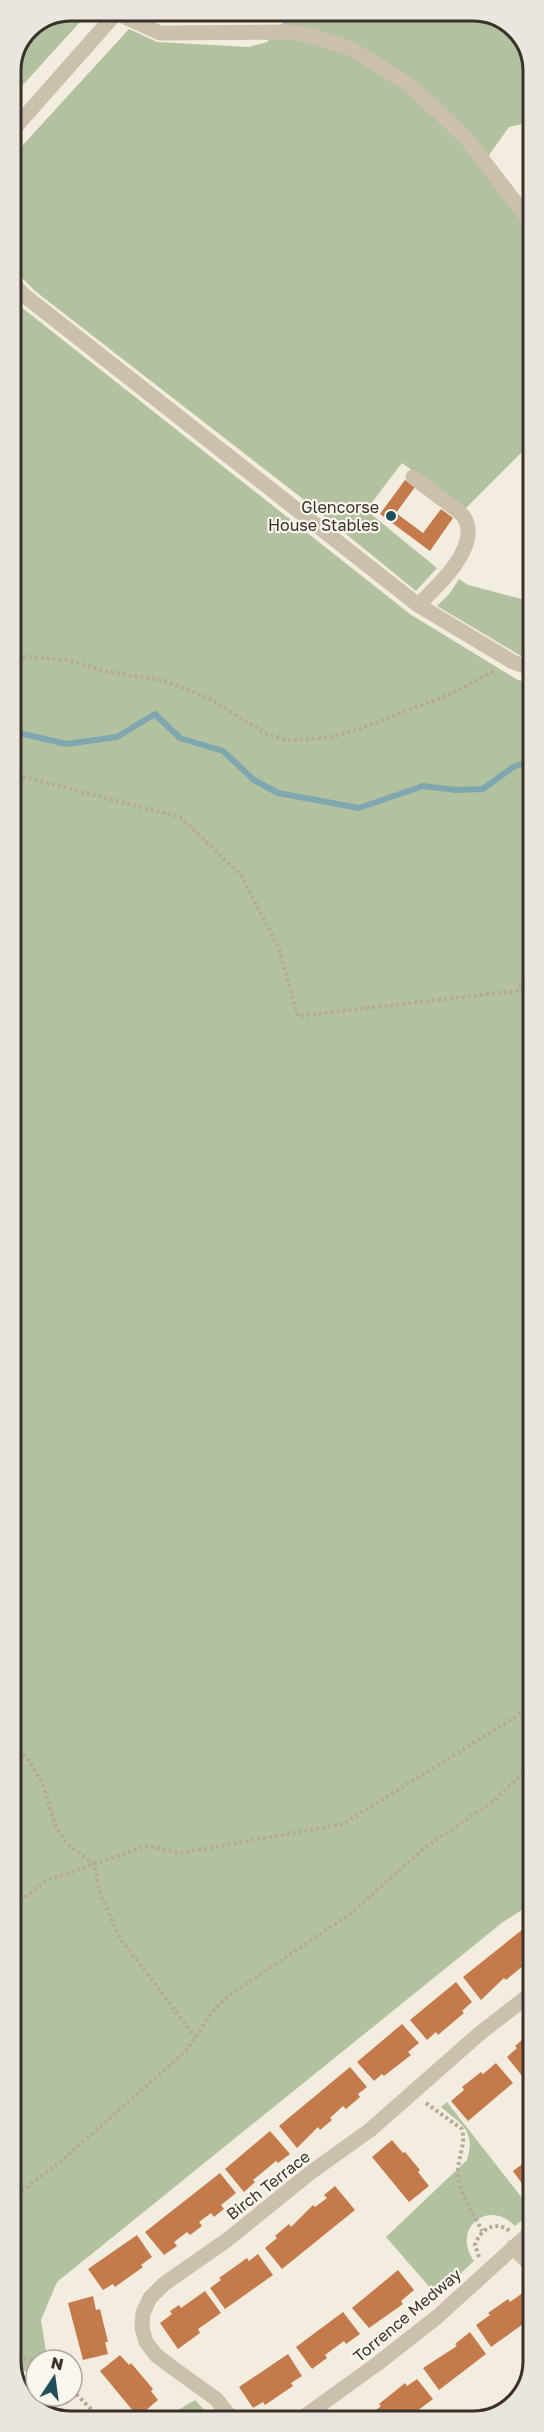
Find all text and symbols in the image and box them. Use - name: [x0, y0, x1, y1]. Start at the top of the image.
- place label: Glencorse House Stables: [268, 497, 379, 535]
- marker: Glencorse House Stables: [384, 509, 398, 523]
- street label: Birch Terrace: [222, 2146, 314, 2224]
- street label: Torrence Medway: [349, 2264, 465, 2366]
- north arrow: [24, 2348, 84, 2408]
- text: N: [49, 2352, 66, 2374]

